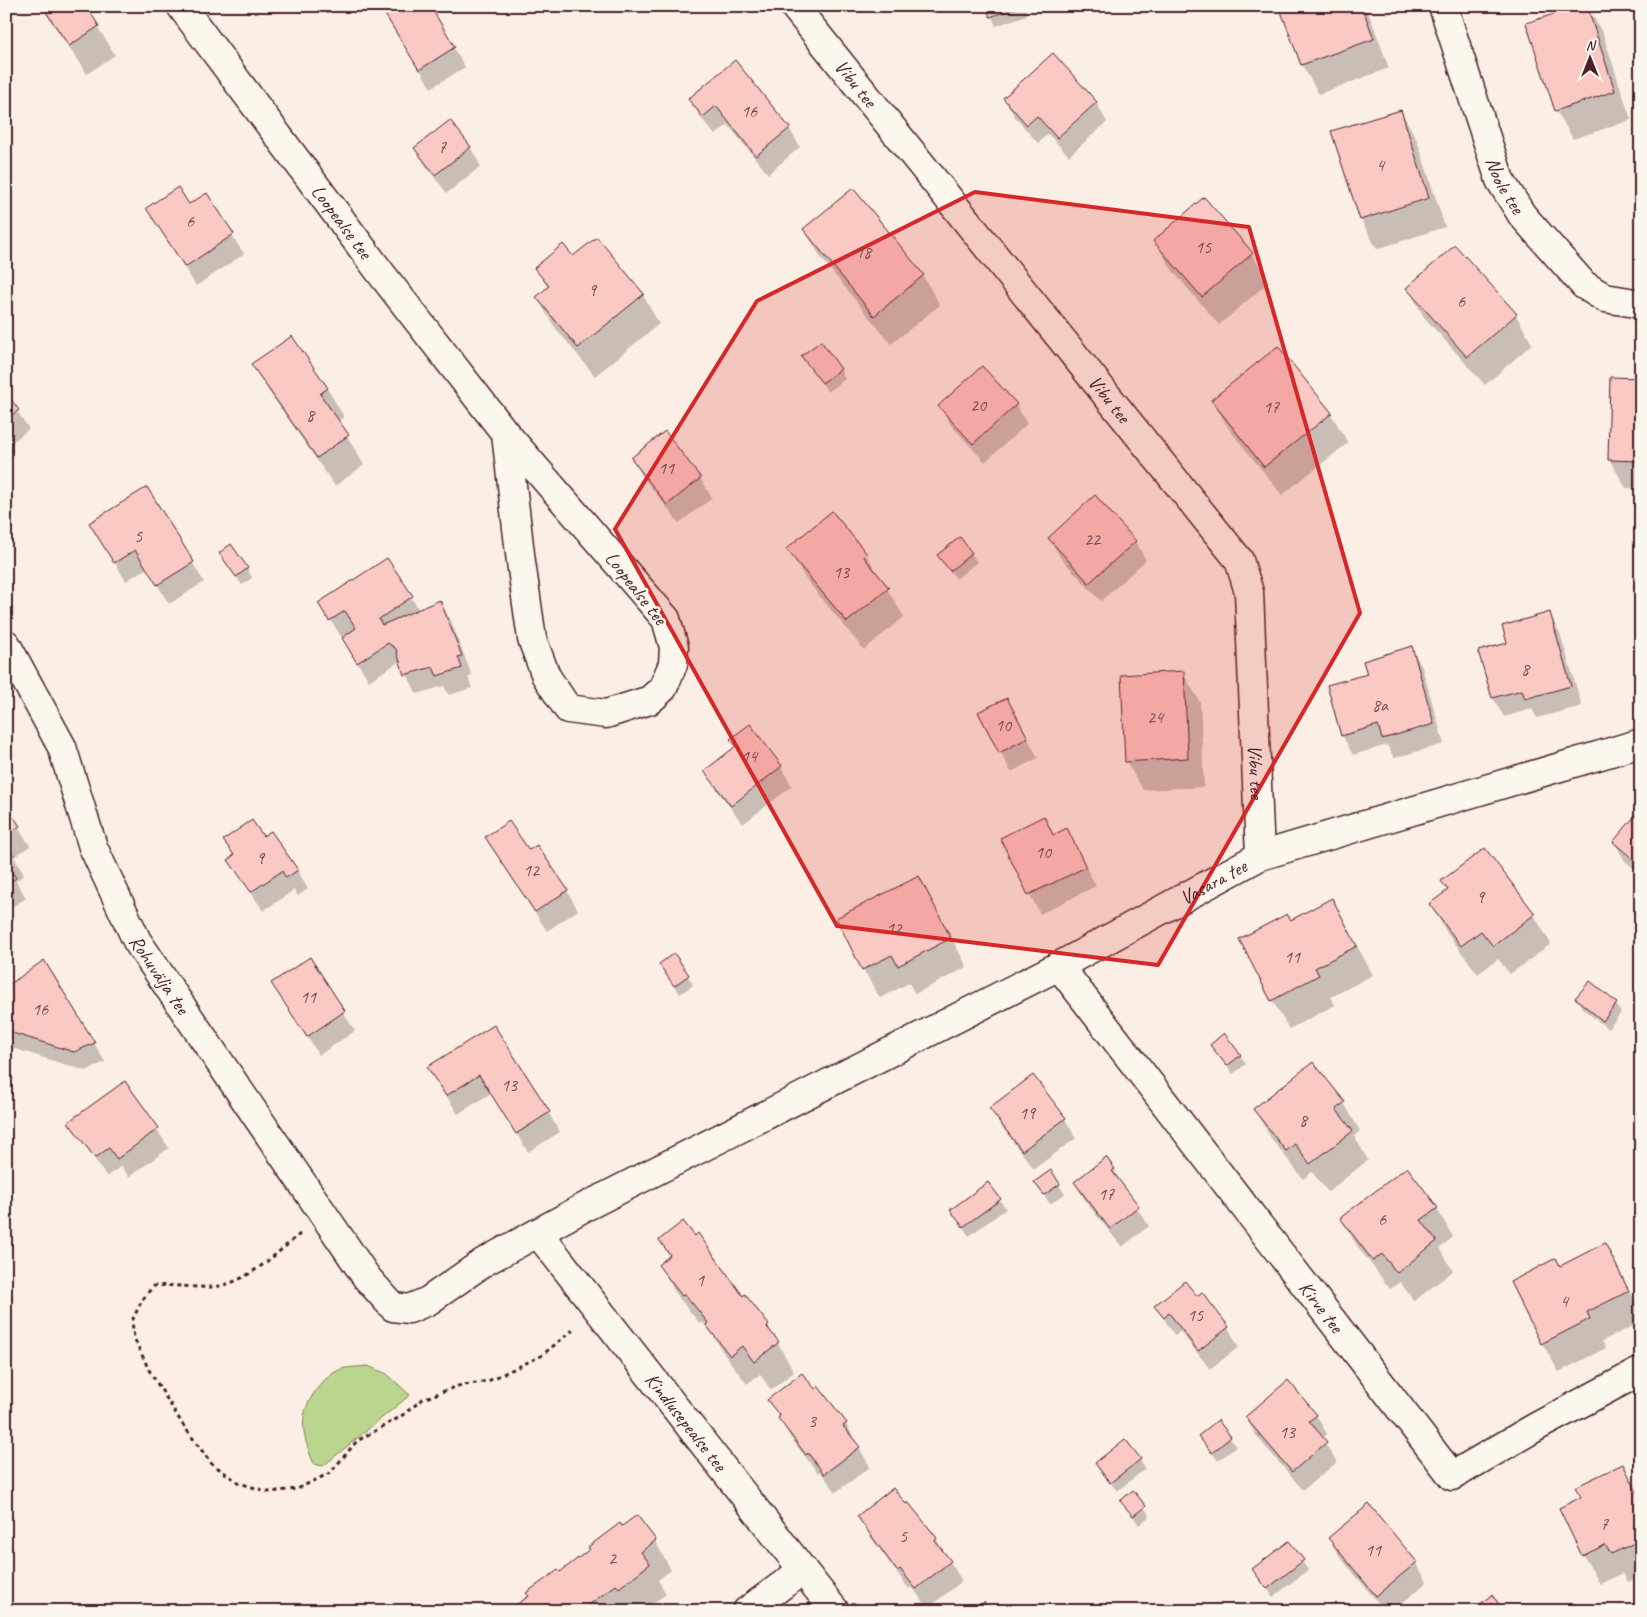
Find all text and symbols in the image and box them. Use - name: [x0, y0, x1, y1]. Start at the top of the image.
- north arrow: [1564, 32, 1614, 82]
- text: N: [1586, 37, 1597, 54]
- street label: Vibu tee: [829, 54, 884, 113]
- house number: 16: [741, 100, 758, 122]
- house number: 7: [438, 136, 447, 158]
- house number: 4: [1376, 154, 1386, 176]
- street label: Noole tee: [1481, 154, 1531, 219]
- street label: Loopealse tee: [306, 179, 379, 265]
- house number: 6: [186, 210, 195, 232]
- house number: 15: [1195, 236, 1212, 258]
- house number: 18: [855, 241, 873, 263]
- house number: 9: [588, 279, 598, 301]
- house number: 6: [1457, 290, 1466, 312]
- street label: Vibu tee: [1083, 370, 1137, 429]
- house number: 20: [970, 394, 988, 416]
- house number: 17: [1263, 396, 1280, 418]
- house number: 8: [306, 404, 316, 426]
- house number: 11: [658, 457, 675, 479]
- house number: 5: [134, 525, 143, 547]
- house number: 22: [1084, 528, 1102, 550]
- street label: Loopealse tee: [599, 546, 673, 631]
- house number: 13: [833, 561, 851, 583]
- house number: 8: [1521, 658, 1531, 680]
- house number: 8a: [1372, 694, 1389, 716]
- house number: 24: [1147, 706, 1165, 728]
- house number: 10: [995, 714, 1013, 736]
- street label: Vibu tee: [1243, 744, 1270, 801]
- house number: 14: [741, 745, 759, 767]
- house number: 10: [1035, 841, 1053, 863]
- house number: 9: [256, 847, 266, 869]
- street label: Vasara tee: [1175, 853, 1252, 910]
- house number: 12: [523, 859, 541, 881]
- house number: 9: [1476, 886, 1486, 908]
- house number: 12: [886, 917, 904, 939]
- street label: Rohuvälja tee: [124, 930, 196, 1020]
- house number: 11: [1284, 946, 1301, 968]
- house number: 11: [300, 986, 317, 1008]
- house number: 16: [32, 998, 49, 1020]
- house number: 13: [501, 1074, 519, 1096]
- house number: 19: [1019, 1102, 1037, 1124]
- house number: 8: [1299, 1109, 1309, 1131]
- house number: 17: [1098, 1183, 1115, 1205]
- house number: 6: [1378, 1208, 1387, 1230]
- house number: 1: [696, 1269, 705, 1291]
- street label: Kirve tee: [1294, 1276, 1350, 1339]
- house number: 4: [1560, 1290, 1570, 1312]
- house number: 15: [1187, 1304, 1204, 1326]
- street label: Kindlusepealse tee: [640, 1368, 734, 1477]
- house number: 3: [808, 1410, 818, 1432]
- house number: 13: [1279, 1421, 1297, 1443]
- house number: 7: [1600, 1513, 1609, 1535]
- house number: 5: [899, 1525, 908, 1547]
- house number: 11: [1365, 1539, 1382, 1561]
- house number: 2: [608, 1547, 618, 1569]

